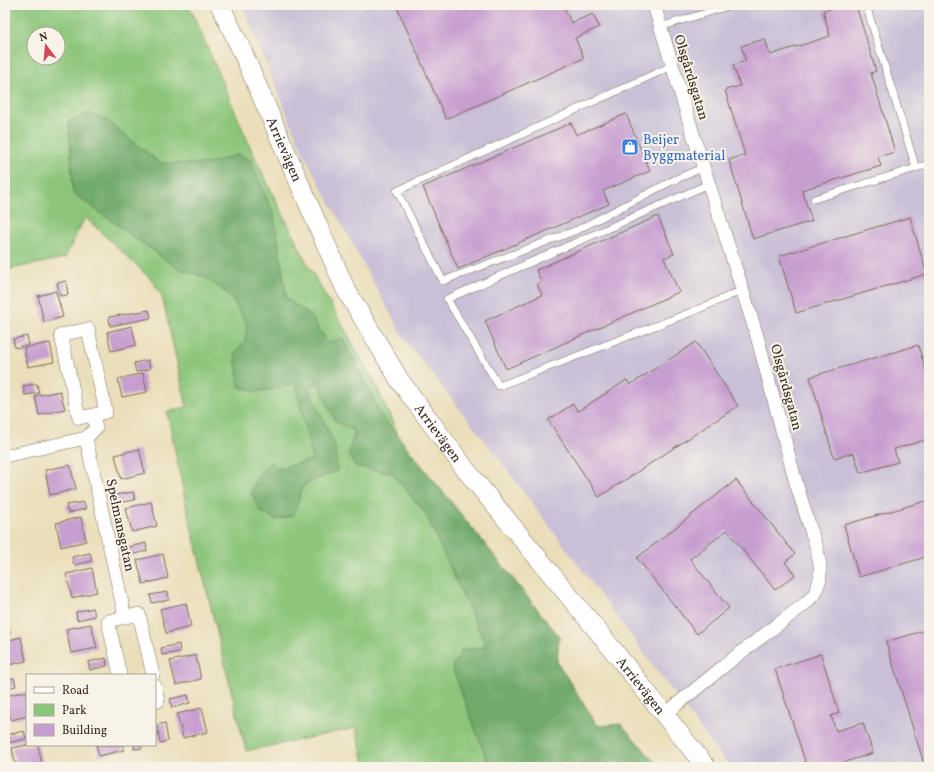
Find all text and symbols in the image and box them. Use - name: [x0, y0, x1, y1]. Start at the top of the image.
- north arrow: [26, 26, 66, 66]
- text: N: [38, 30, 50, 46]
- street label: Olsgårdsgatan: [669, 32, 713, 123]
- street label: Arrievägen: [261, 114, 306, 185]
- place label: Beijer Byggmaterial: [643, 131, 725, 166]
- shop icon: Beijer Byggmaterial: [620, 137, 640, 157]
- street label: Olsgårdsgatan: [765, 342, 806, 433]
- street label: Arrievägen: [409, 400, 465, 467]
- street label: Spelmansgatan: [100, 477, 139, 573]
- street label: Arrievägen: [611, 654, 669, 719]
- legend: [26, 674, 156, 746]
- text: Road: [62, 683, 89, 699]
- text: Park: [62, 703, 87, 719]
- text: Building: [62, 723, 107, 739]

